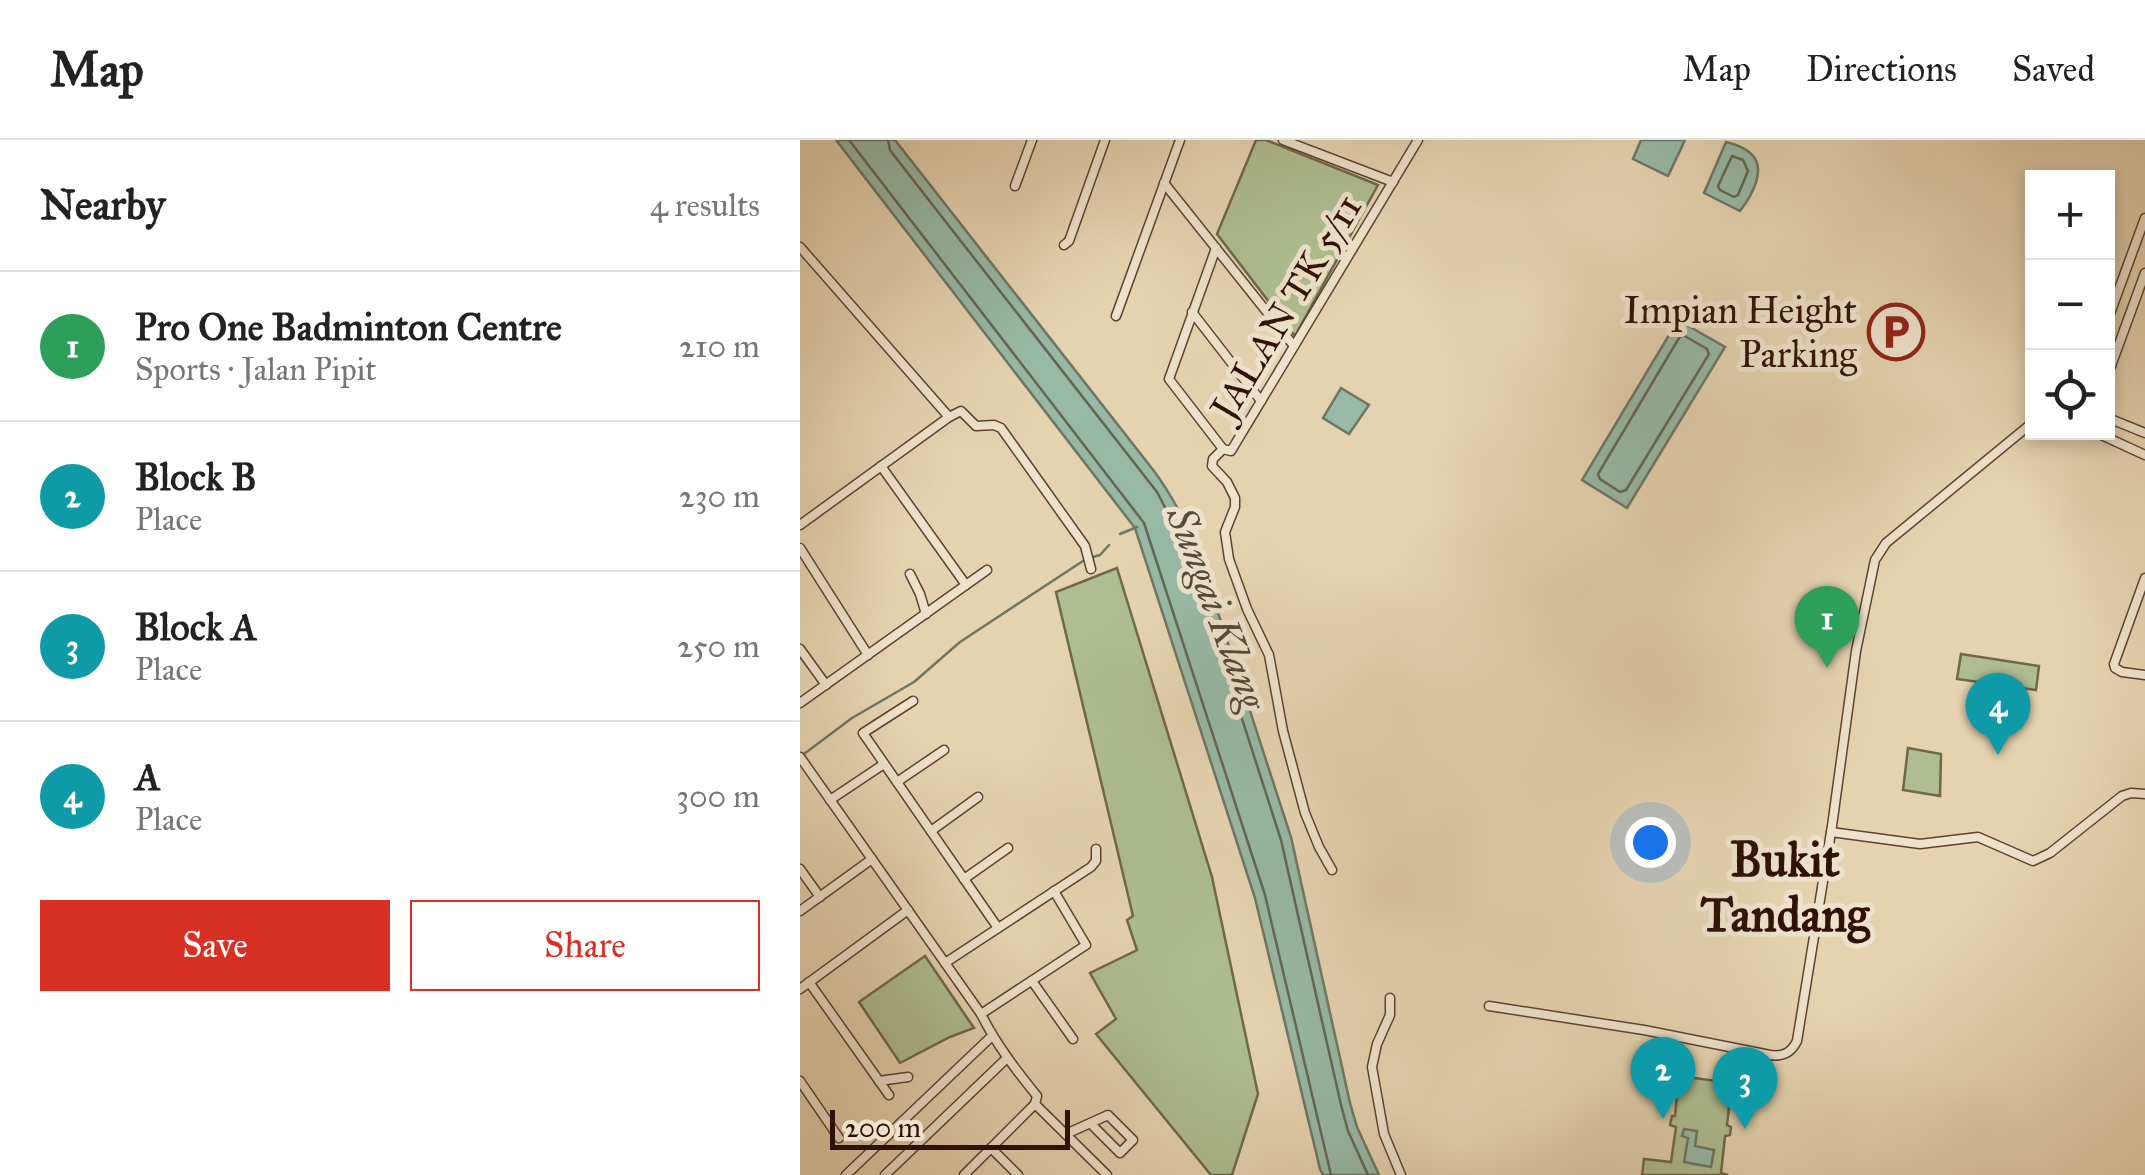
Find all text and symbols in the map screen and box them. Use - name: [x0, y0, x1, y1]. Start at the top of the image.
- text: Map: [50, 40, 144, 99]
- text: Map: [1683, 48, 1751, 91]
- text: Directions: [1806, 48, 1957, 91]
- text: Saved: [2012, 48, 2095, 91]
- map controls: [2025, 170, 2115, 440]
- button: +: [2025, 170, 2115, 260]
- text: Nearby: [40, 179, 165, 231]
- text: 4 results: [650, 186, 760, 225]
- street label: JALAN TK 5/11: [1199, 186, 1372, 432]
- button: −: [2025, 260, 2115, 350]
- place label: Impian Height Parking: [1624, 287, 1857, 377]
- parking icon: Impian Height Parking: [1866, 302, 1926, 362]
- text: Pro One Badminton Centre: [135, 304, 562, 350]
- text: 1: [66, 327, 79, 366]
- text: 210 m: [679, 327, 760, 366]
- text: Sports · Jalan Pipit: [135, 350, 377, 389]
- button: locate: [2025, 350, 2115, 440]
- text: Block B: [135, 454, 257, 500]
- text: 2: [65, 477, 80, 516]
- text: 230 m: [679, 477, 760, 516]
- water label: Sungai Klang: [1156, 499, 1279, 719]
- text: Place: [135, 500, 202, 539]
- pin: 1: [1794, 586, 1860, 668]
- text: Block A: [135, 604, 257, 650]
- text: 3: [66, 627, 79, 666]
- text: 250 m: [677, 627, 760, 666]
- text: Place: [135, 650, 202, 689]
- pin: 4: [1966, 672, 2030, 755]
- text: A: [135, 754, 161, 800]
- text: 4: [64, 777, 81, 816]
- text: 300 m: [676, 777, 760, 816]
- text: Place: [135, 800, 202, 839]
- your location: [1625, 817, 1676, 868]
- district label: Bukit Tandang: [1701, 830, 1871, 944]
- button: Save: [40, 900, 390, 991]
- button: Share: [410, 900, 760, 991]
- pin: 2: [1630, 1036, 1696, 1119]
- pin: 3: [1712, 1046, 1778, 1129]
- scale bar: [830, 1105, 1070, 1150]
- text: 200 m: [845, 1110, 921, 1145]

